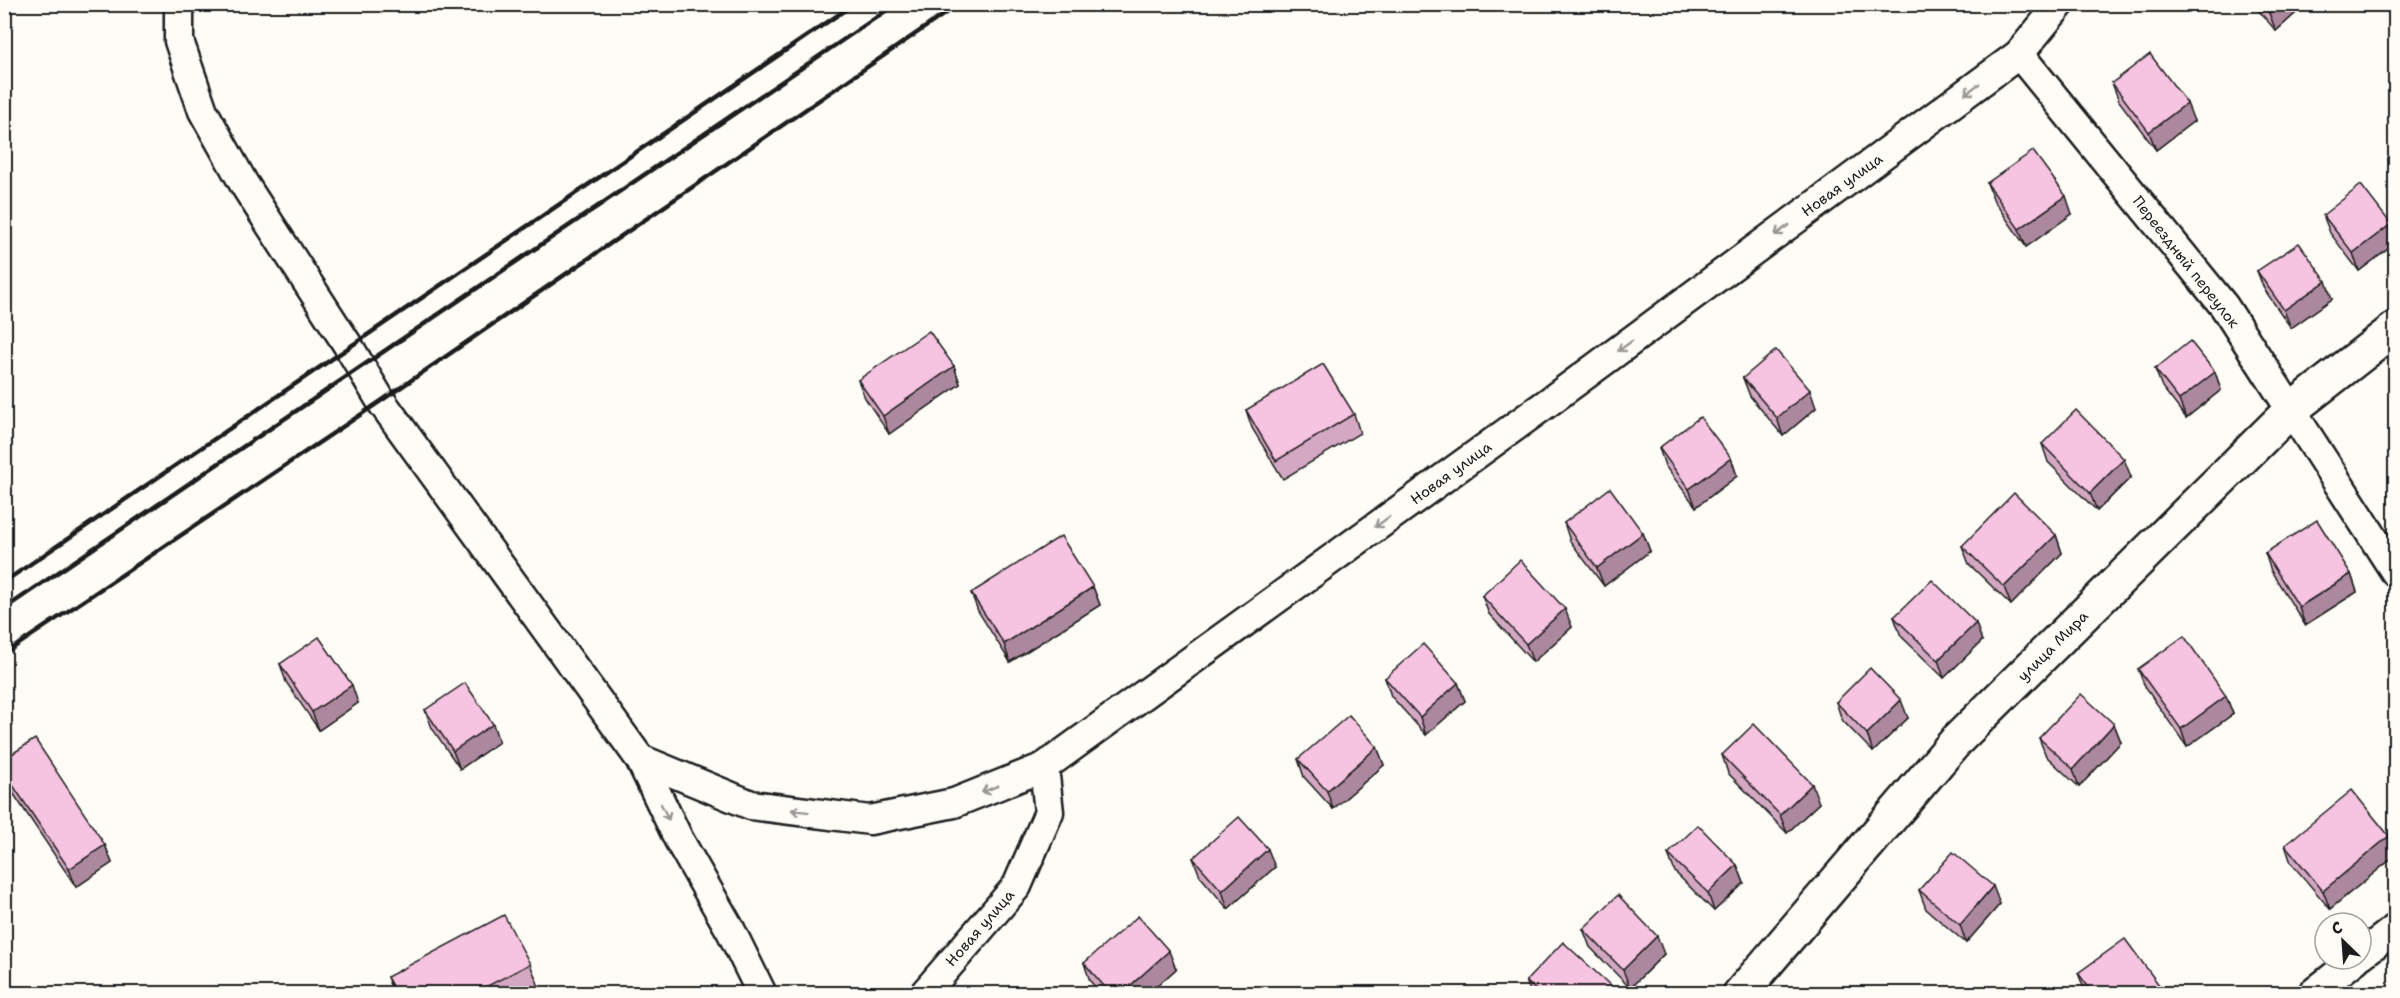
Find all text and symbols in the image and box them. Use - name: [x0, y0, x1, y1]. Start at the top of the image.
- one-way arrow: [1965, 82, 1981, 95]
- street label: Новая улица: [1797, 148, 1887, 221]
- street label: Переездный переулок: [2128, 192, 2244, 332]
- one-way arrow: [1774, 223, 1790, 236]
- one-way arrow: [1617, 339, 1633, 352]
- street label: Новая улица: [1406, 436, 1496, 509]
- one-way arrow: [1375, 516, 1391, 528]
- street label: улица Мира: [2013, 606, 2093, 686]
- one-way arrow: [981, 784, 999, 795]
- one-way arrow: [660, 802, 672, 820]
- one-way arrow: [790, 805, 810, 816]
- street label: Новая улица: [941, 885, 1019, 971]
- north arrow: [2313, 911, 2373, 971]
- text: С: [2328, 916, 2346, 939]

